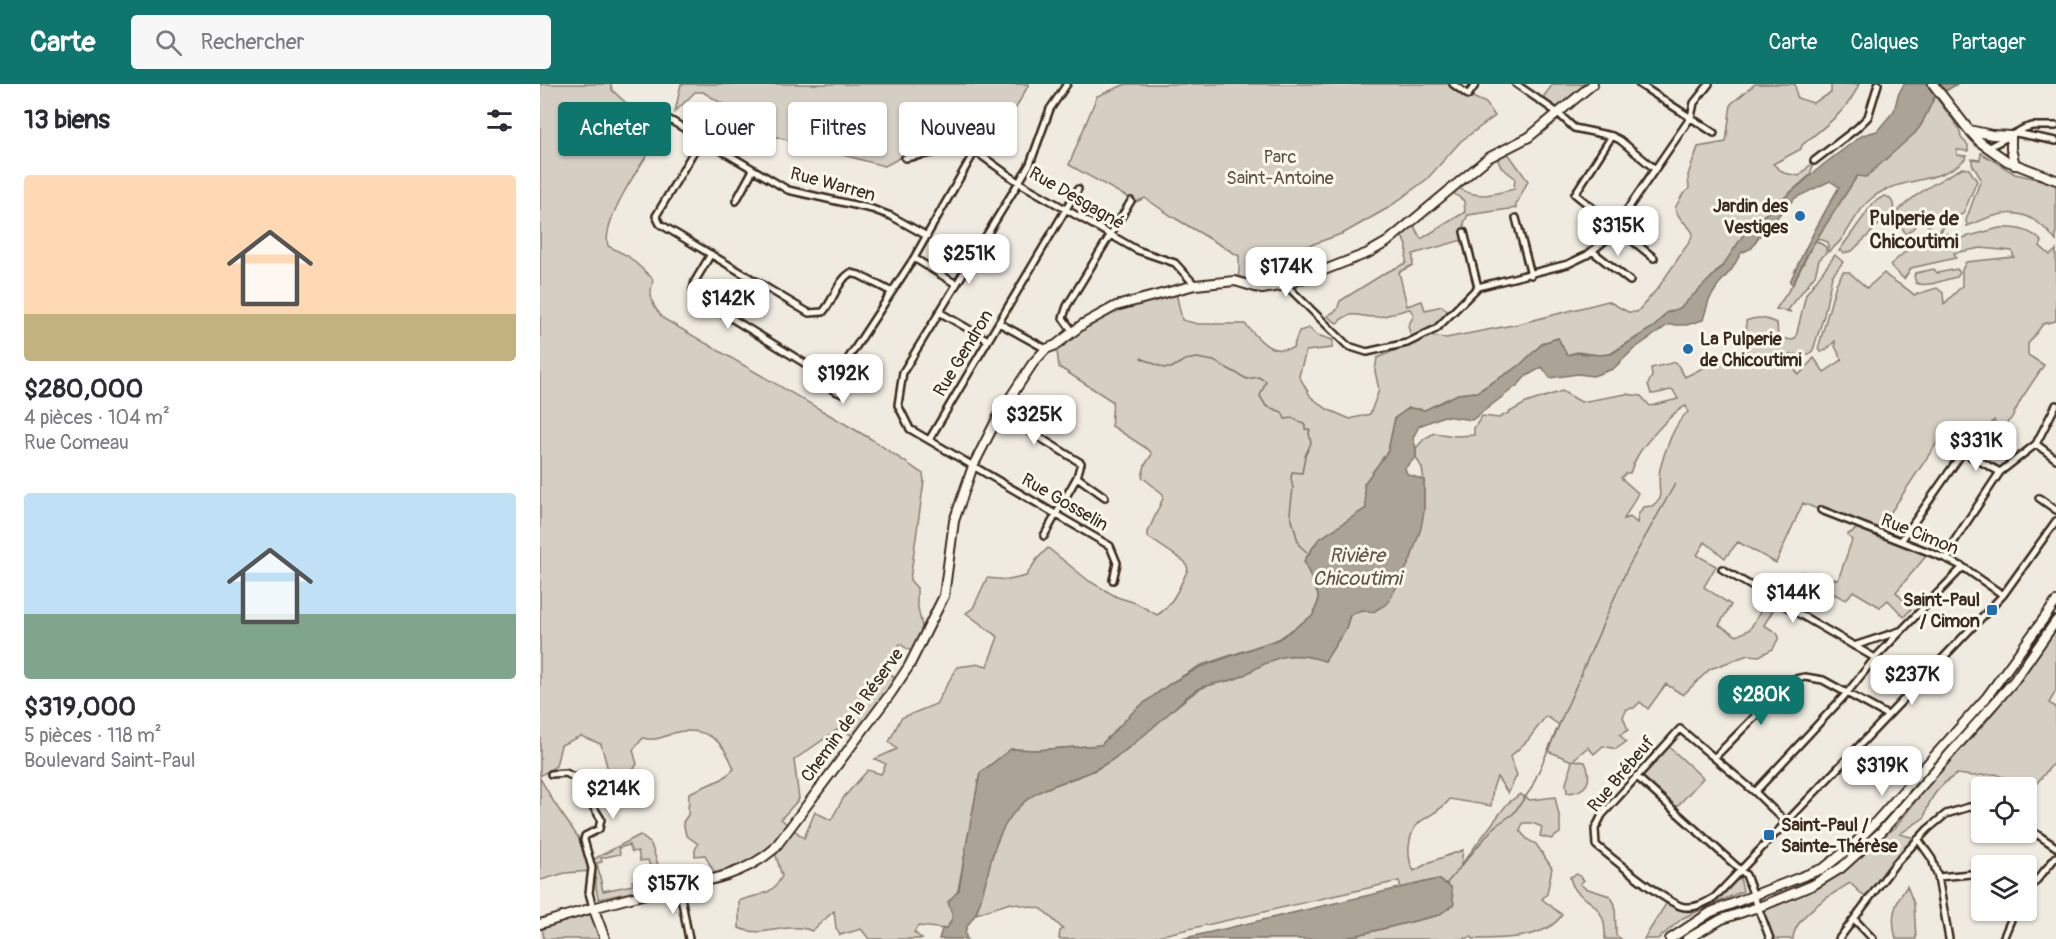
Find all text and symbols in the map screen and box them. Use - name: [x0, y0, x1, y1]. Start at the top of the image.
- search box: [131, 15, 551, 69]
- text: Carte: [30, 25, 95, 60]
- icon: search: [152, 26, 185, 59]
- text: Rechercher: [200, 28, 304, 56]
- text: Carte: [1768, 29, 1817, 56]
- text: Calques: [1850, 29, 1918, 56]
- text: Partager: [1951, 29, 2026, 56]
- chip: Acheter: [558, 102, 671, 156]
- chip: Louer: [683, 102, 776, 156]
- chip: Filtres: [788, 102, 887, 156]
- chip: Nouveau: [899, 102, 1017, 156]
- text: 13 biens: [24, 104, 110, 136]
- icon: filters: [483, 104, 516, 137]
- park label: Parc Saint-Antoine: [1226, 146, 1334, 190]
- street label: Rue Warren: [788, 162, 878, 207]
- street label: Rue Desgagné: [1025, 162, 1129, 235]
- place label: Jardin des Vestiges: [1713, 195, 1789, 239]
- pin: $315K: [1576, 206, 1660, 257]
- district label: Pulperie de Chicoutimi: [1869, 206, 1960, 254]
- marker: Jardin des Vestiges: [1793, 209, 1807, 223]
- text: $315K: [1592, 213, 1644, 238]
- icon: home: [216, 214, 324, 322]
- pin: $251K: [927, 234, 1011, 285]
- text: $251K: [943, 241, 995, 266]
- pin: $174K: [1244, 247, 1328, 298]
- text: $174K: [1260, 254, 1312, 279]
- pin: $142K: [686, 279, 770, 330]
- text: $142K: [701, 286, 755, 311]
- street label: Rue Gendron: [928, 306, 998, 401]
- place label: La Pulperie de Chicoutimi: [1700, 328, 1802, 372]
- marker: La Pulperie de Chicoutimi: [1681, 342, 1695, 356]
- pin: $192K: [801, 354, 885, 405]
- text: $192K: [817, 361, 869, 386]
- text: $280,000: [24, 373, 143, 405]
- pin: $325K: [992, 395, 1076, 446]
- text: $325K: [1006, 402, 1062, 427]
- text: 4 pièces · 104 m²: [24, 405, 170, 430]
- pin: $331K: [1934, 421, 2018, 472]
- text: $331K: [1949, 428, 2003, 453]
- text: Rue Comeau: [24, 430, 129, 455]
- street label: Rue Gosselin: [1017, 468, 1112, 536]
- street label: Rue Cimon: [1878, 508, 1962, 560]
- icon: home: [216, 532, 324, 640]
- water label: Rivière Chicoutimi: [1313, 543, 1405, 591]
- pin: $144K: [1751, 573, 1835, 624]
- text: $144K: [1766, 580, 1820, 605]
- place label: Saint-Paul / Cimon: [1903, 589, 1980, 633]
- marker: Saint-Paul / Cimon: [1985, 603, 1999, 617]
- street label: Chemin de la Réserve: [796, 644, 909, 787]
- pin: $237K: [1870, 655, 1954, 706]
- text: $237K: [1884, 662, 1940, 687]
- pin: $280K: [1719, 675, 1803, 726]
- text: $280K: [1732, 682, 1790, 707]
- text: $319,000: [24, 691, 136, 723]
- text: 5 pièces · 118 m²: [24, 723, 162, 748]
- street label: Rue Brébeuf: [1583, 731, 1660, 817]
- pin: $319K: [1840, 746, 1924, 797]
- text: Boulevard Saint-Paul: [24, 748, 196, 773]
- text: $319K: [1856, 753, 1908, 778]
- pin: $214K: [571, 769, 655, 820]
- text: $214K: [586, 776, 640, 801]
- map controls: [1971, 777, 2037, 921]
- button: locate: [1971, 777, 2037, 843]
- place label: Saint-Paul / Sainte-Thérèse: [1781, 814, 1899, 858]
- marker: Saint-Paul / Sainte-Thérèse: [1762, 828, 1776, 842]
- button: layers: [1971, 855, 2037, 921]
- pin: $157K: [631, 864, 715, 915]
- text: $157K: [647, 871, 699, 896]

